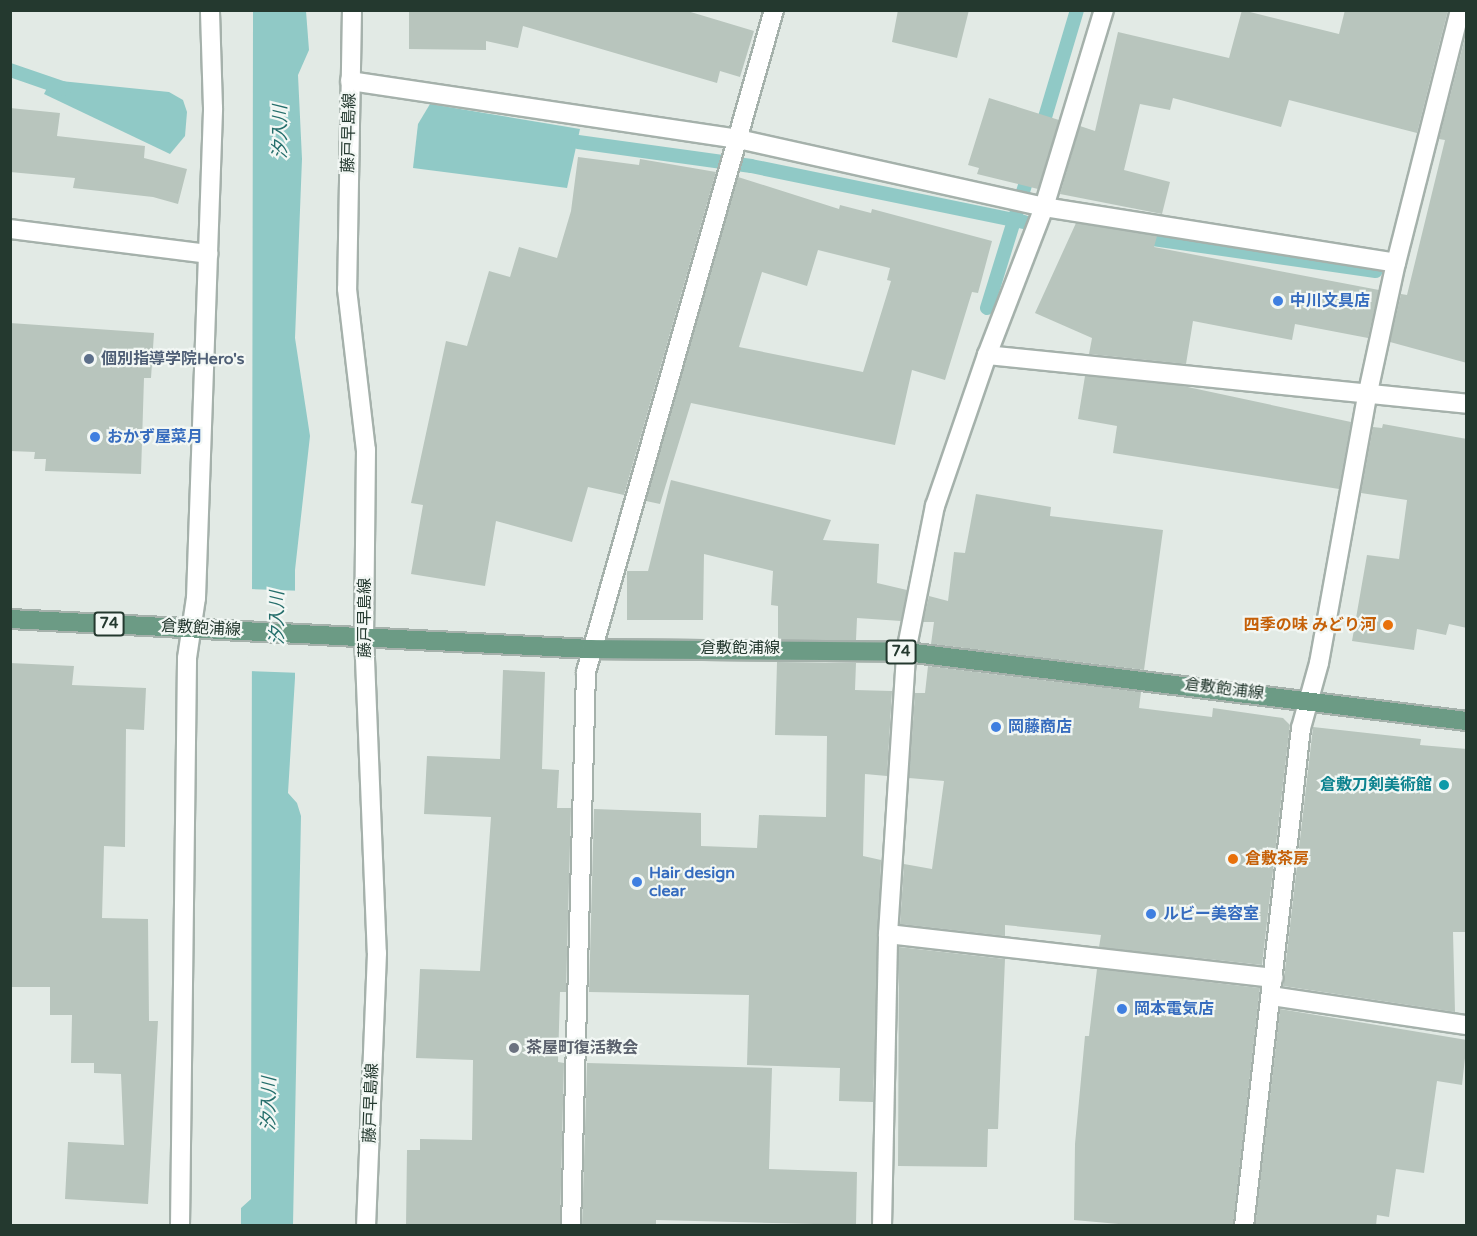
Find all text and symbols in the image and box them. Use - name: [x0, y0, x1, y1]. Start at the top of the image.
- street label: 藤戸早島線: [339, 93, 359, 173]
- water label: 汐入川: [269, 105, 291, 159]
- place label: 中川文具店: [1290, 291, 1370, 311]
- marker: 中川文具店: [1271, 294, 1285, 308]
- place label: 個別指導学院Hero's: [101, 349, 245, 369]
- marker: 個別指導学院Hero's: [82, 352, 96, 366]
- place label: おかず屋菜月: [107, 427, 203, 447]
- marker: おかず屋菜月: [88, 430, 102, 444]
- street label: 藤戸早島線: [355, 578, 375, 658]
- water label: 汐入川: [266, 591, 288, 645]
- road number: 74: [92, 612, 126, 636]
- place label: 四季の味 みどり河: [1244, 615, 1376, 635]
- street label: 倉敷飽浦線: [161, 616, 241, 640]
- marker: 四季の味 みどり河: [1381, 618, 1395, 632]
- street label: 倉敷飽浦線: [700, 638, 780, 658]
- road number: 74: [884, 640, 918, 664]
- street label: 倉敷飽浦線: [1183, 675, 1265, 703]
- place label: 岡藤商店: [1008, 717, 1072, 737]
- marker: 岡藤商店: [989, 720, 1003, 734]
- place label: 倉敷刀剣美術館: [1320, 775, 1432, 795]
- marker: 倉敷刀剣美術館: [1437, 778, 1451, 792]
- place label: 倉敷茶房: [1245, 849, 1309, 869]
- marker: 倉敷茶房: [1226, 852, 1240, 866]
- place label: Hair design clear: [649, 863, 735, 901]
- marker: Hair design clear: [630, 875, 644, 889]
- place label: ルビー美容室: [1163, 904, 1259, 924]
- marker: ルビー美容室: [1144, 907, 1158, 921]
- place label: 岡本電気店: [1134, 999, 1214, 1019]
- marker: 岡本電気店: [1115, 1002, 1129, 1016]
- place label: 茶屋町復活教会: [526, 1038, 638, 1058]
- marker: 茶屋町復活教会: [507, 1041, 521, 1055]
- street label: 藤戸早島線: [360, 1063, 382, 1143]
- water label: 汐入川: [258, 1077, 280, 1131]

